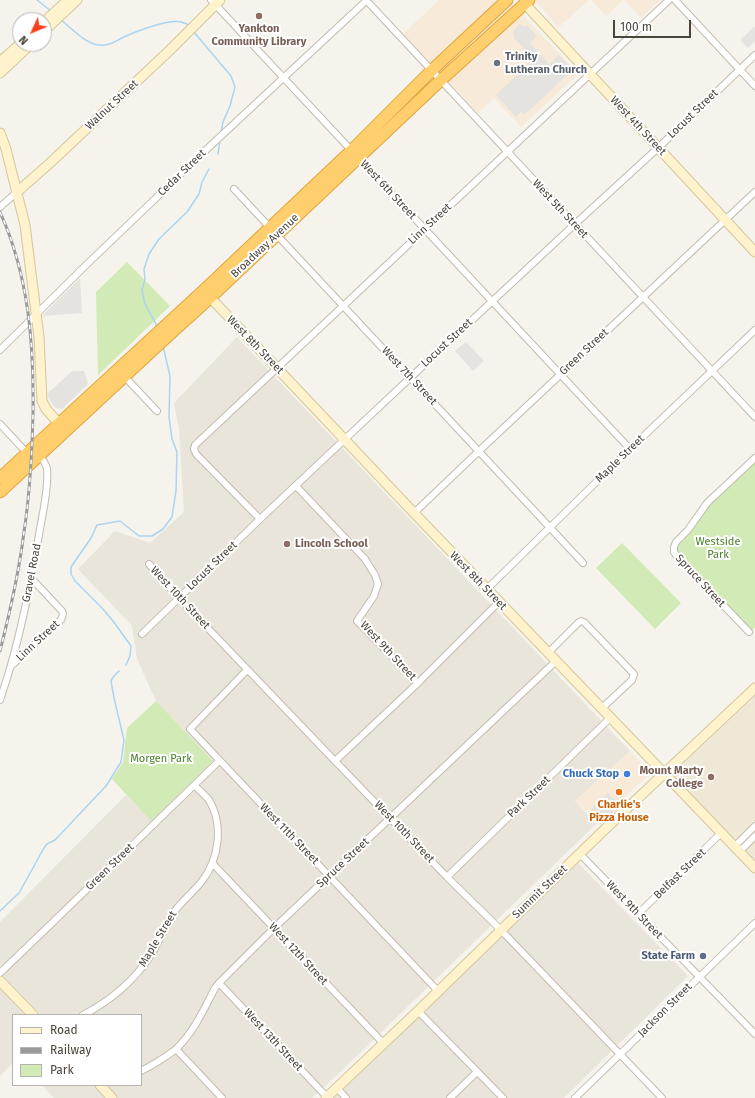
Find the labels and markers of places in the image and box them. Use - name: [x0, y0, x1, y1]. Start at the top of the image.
- marker: Yankton Community Library: [254, 11, 264, 21]
- place label: Yankton Community Library: [212, 22, 306, 48]
- place label: Trinity Lutheran Church: [505, 50, 587, 76]
- marker: Trinity Lutheran Church: [492, 58, 502, 68]
- place label: Lincoln School: [295, 537, 368, 551]
- marker: Lincoln School: [282, 539, 292, 549]
- place label: Mount Marty College: [639, 764, 703, 790]
- place label: Chuck Stop: [563, 767, 619, 781]
- marker: Chuck Stop: [622, 769, 632, 779]
- marker: Mount Marty College: [706, 772, 716, 782]
- marker: Charlie's Pizza House: [614, 787, 624, 797]
- place label: Charlie's Pizza House: [589, 798, 649, 824]
- place label: State Farm: [641, 949, 695, 963]
- marker: State Farm: [698, 951, 708, 961]

